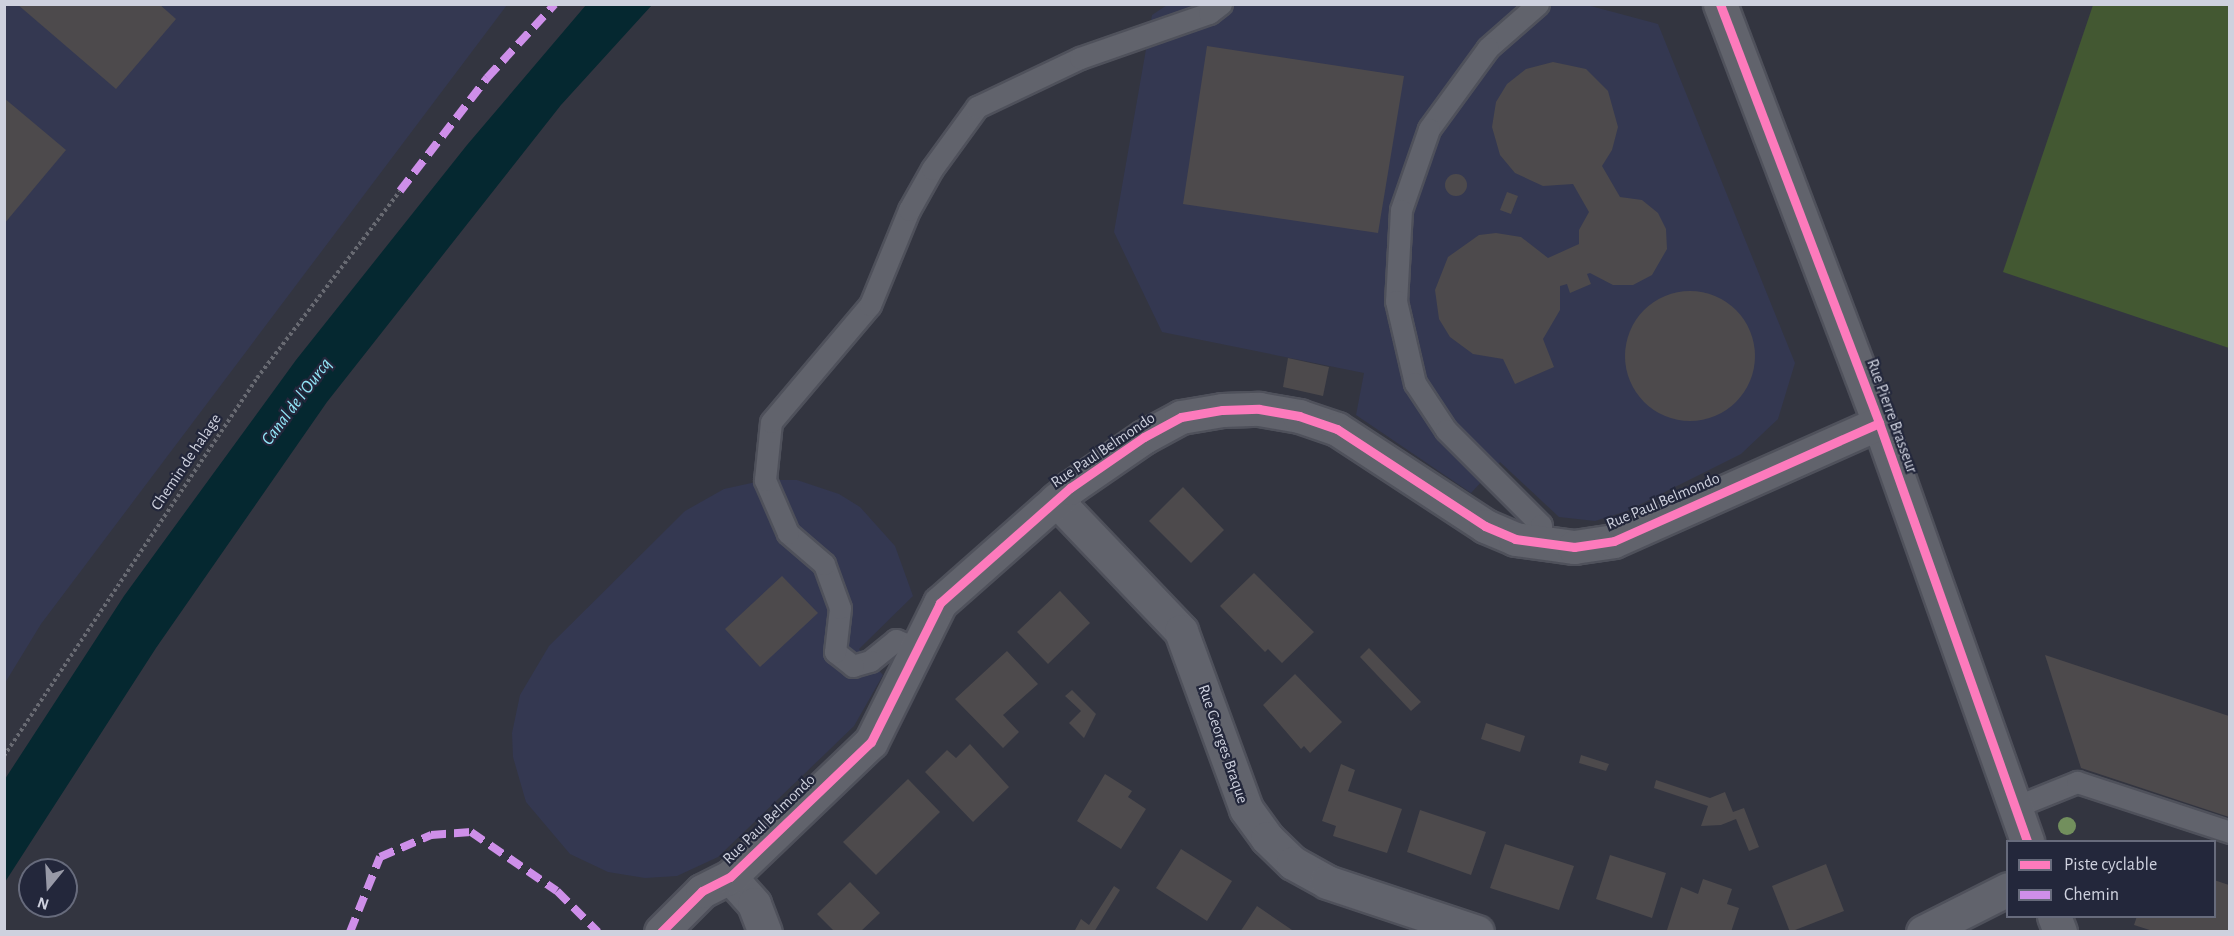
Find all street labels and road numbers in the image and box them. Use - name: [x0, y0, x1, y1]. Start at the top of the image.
- street label: Rue Pierre Brasseur: [1862, 356, 1922, 476]
- street label: Rue Paul Belmondo: [1047, 408, 1159, 492]
- street label: Chemin de halage: [147, 410, 225, 514]
- street label: Rue Paul Belmondo: [1603, 468, 1723, 534]
- street label: Rue Georges Braque: [1194, 682, 1252, 806]
- street label: Rue Paul Belmondo: [719, 770, 819, 868]

